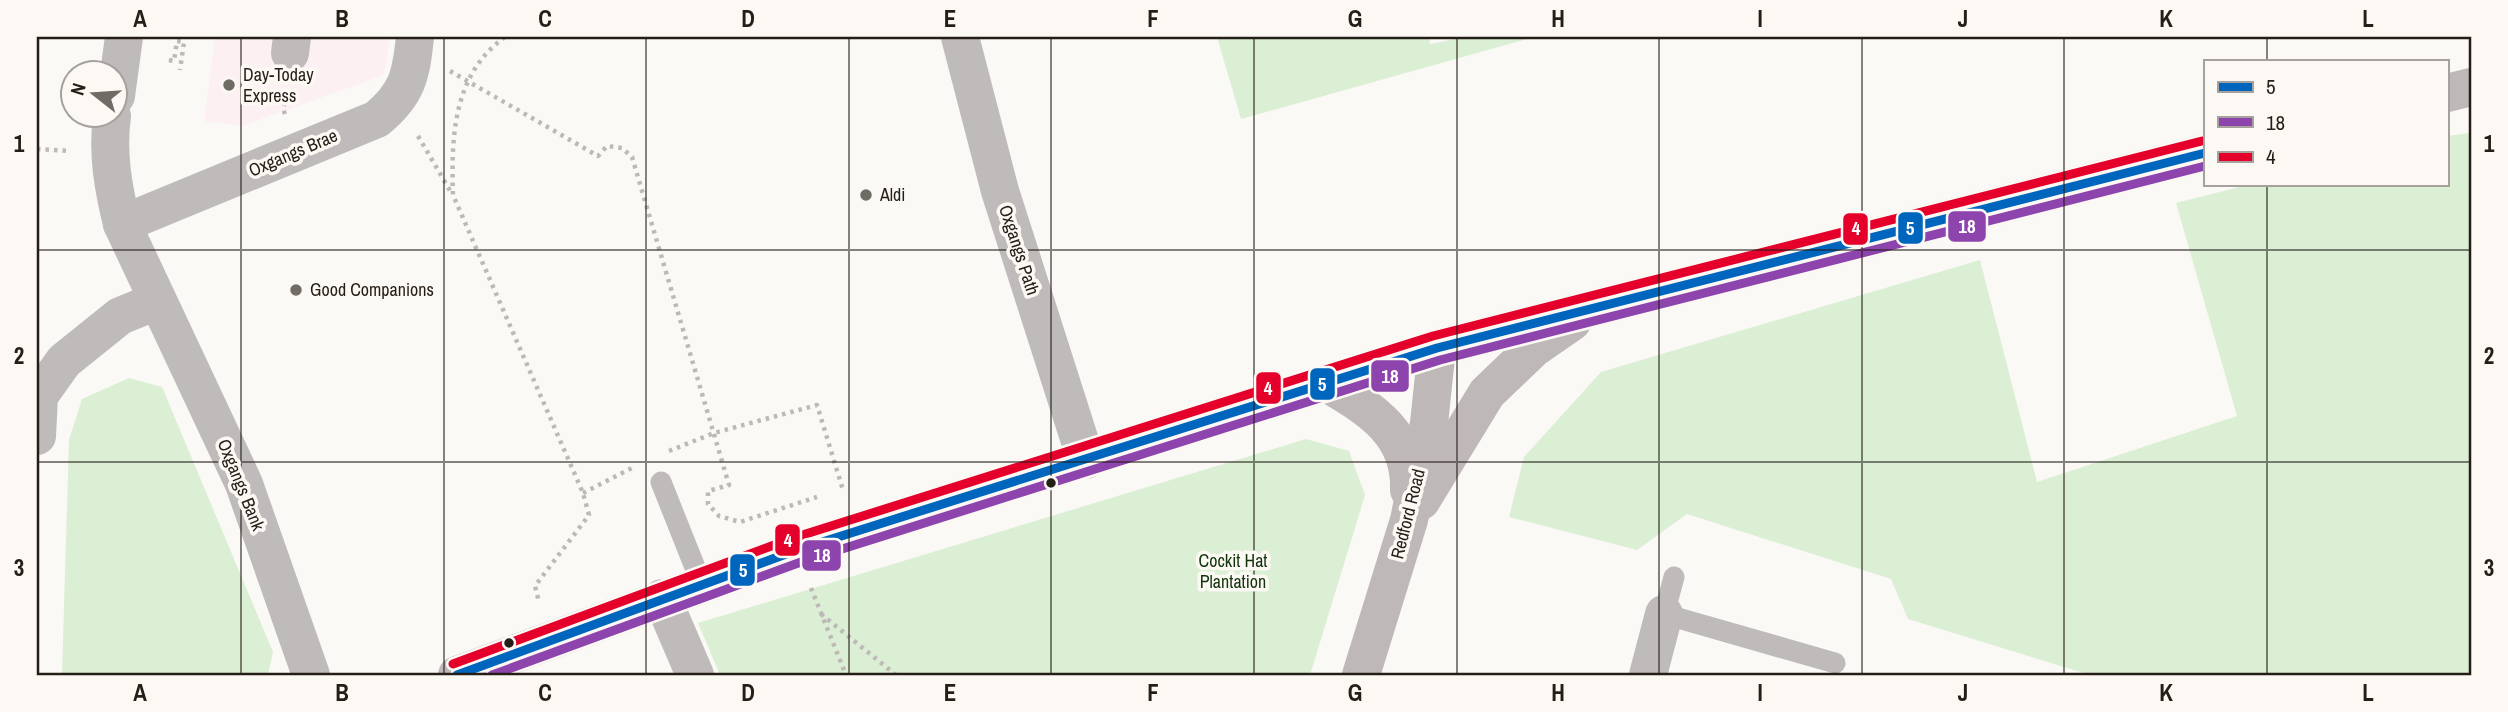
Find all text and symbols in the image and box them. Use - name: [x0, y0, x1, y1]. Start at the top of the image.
- text: A: [133, 3, 147, 34]
- text: B: [335, 3, 349, 34]
- text: C: [538, 3, 552, 34]
- text: D: [741, 3, 755, 34]
- text: E: [944, 3, 956, 34]
- text: F: [1147, 3, 1159, 34]
- text: G: [1348, 3, 1362, 34]
- text: H: [1551, 3, 1565, 34]
- text: I: [1757, 3, 1763, 34]
- text: J: [1958, 3, 1968, 34]
- text: K: [2159, 3, 2173, 34]
- text: L: [2362, 3, 2374, 34]
- north arrow: [60, 60, 130, 130]
- legend: [2204, 60, 2448, 186]
- place label: Day-Today Express: [243, 62, 314, 108]
- text: 5: [2266, 72, 2276, 101]
- marker: Day-Today Express: [221, 77, 237, 93]
- text: N: [64, 80, 92, 98]
- text: 18: [2266, 108, 2285, 137]
- street label: Oxgangs Brae: [244, 123, 341, 182]
- text: 1: [14, 128, 25, 159]
- text: 1: [2484, 128, 2495, 159]
- text: 4: [2266, 142, 2276, 171]
- place label: Aldi: [879, 182, 905, 207]
- marker: Aldi: [858, 187, 874, 203]
- street label: Oxgangs Path: [993, 201, 1046, 298]
- line badge: 18: [1947, 210, 1987, 243]
- line badge: 5: [1897, 211, 1924, 245]
- line badge: 4: [1842, 212, 1869, 246]
- text: 18: [1958, 213, 1976, 239]
- text: 4: [1852, 215, 1861, 241]
- text: 5: [1906, 215, 1915, 241]
- place label: Good Companions: [310, 277, 434, 302]
- marker: Good Companions: [288, 282, 304, 298]
- text: 2: [14, 340, 24, 371]
- text: 2: [2484, 340, 2494, 371]
- line badge: 18: [1370, 359, 1410, 393]
- text: 18: [1381, 363, 1399, 389]
- line badge: 5: [1309, 367, 1336, 401]
- line badge: 4: [1255, 371, 1282, 405]
- text: 5: [1318, 371, 1327, 397]
- text: 4: [1264, 375, 1273, 401]
- street label: Oxgangs Bank: [212, 435, 271, 535]
- street label: Redford Road: [1384, 466, 1431, 561]
- unlabelled marker: [1044, 476, 1058, 490]
- line badge: 4: [774, 523, 801, 557]
- text: 4: [784, 527, 793, 553]
- line badge: 18: [801, 539, 842, 572]
- text: 18: [813, 542, 831, 568]
- park label: Cockit Hat Plantation: [1199, 548, 1267, 594]
- text: 3: [14, 552, 24, 583]
- text: 3: [2484, 552, 2494, 583]
- line badge: 5: [729, 553, 756, 587]
- text: 5: [739, 557, 748, 583]
- unlabelled marker: [502, 636, 516, 650]
- text: A: [133, 677, 147, 708]
- text: B: [335, 677, 349, 708]
- text: C: [538, 677, 552, 708]
- text: D: [741, 677, 755, 708]
- text: E: [944, 677, 956, 708]
- text: F: [1147, 677, 1159, 708]
- text: G: [1348, 677, 1362, 708]
- text: H: [1551, 677, 1565, 708]
- text: I: [1757, 677, 1763, 708]
- text: J: [1958, 677, 1968, 708]
- text: K: [2159, 677, 2173, 708]
- text: L: [2362, 677, 2374, 708]

